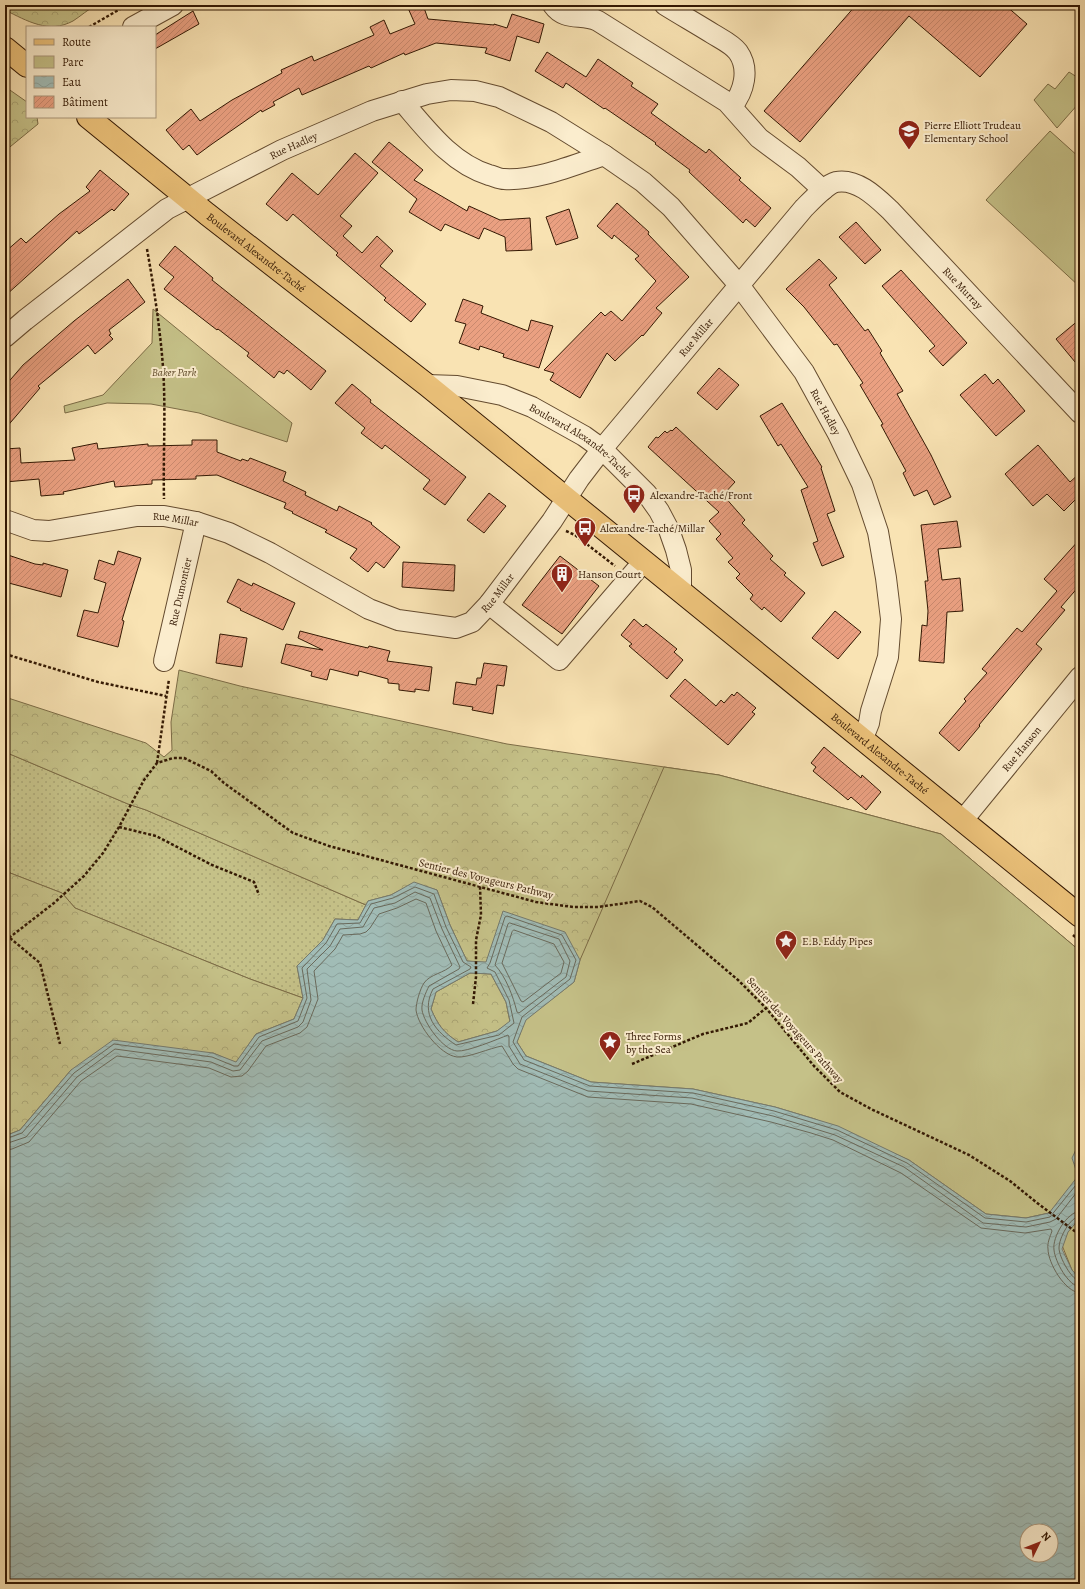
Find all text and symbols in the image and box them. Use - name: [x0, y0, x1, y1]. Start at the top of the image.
- legend: [26, 26, 156, 118]
- text: Route: [62, 34, 91, 50]
- text: Parc: [62, 54, 84, 70]
- text: Eau: [62, 74, 81, 90]
- text: Bâtiment: [62, 94, 108, 110]
- school or university icon: Pierre Elliott Trudeau Elementary School: [896, 118, 922, 151]
- place label: Pierre Elliott Trudeau Elementary School: [924, 118, 1021, 146]
- street label: Rue Hadley: [267, 128, 320, 163]
- street label: Boulevard Alexandre-Taché: [204, 209, 309, 296]
- street label: Rue Murray: [939, 264, 987, 312]
- street label: Rue Millar: [675, 315, 716, 360]
- park label: Baker Park: [152, 365, 196, 380]
- street label: Rue Hadley: [807, 386, 845, 438]
- street label: Boulevard Alexandre-Taché: [526, 399, 634, 481]
- bus stop icon: Alexandre-Taché/Front: [621, 482, 647, 515]
- place label: Alexandre-Taché/Front: [649, 488, 753, 503]
- street label: Rue Millar: [153, 509, 201, 530]
- bus stop icon: Alexandre-Taché/Millar: [572, 515, 598, 548]
- place label: Alexandre-Taché/Millar: [599, 521, 705, 536]
- street label: Rue Dumontier: [165, 556, 195, 627]
- building icon: Hanson Court: [549, 561, 575, 594]
- place label: Hanson Court: [578, 567, 642, 582]
- street label: Rue Millar: [477, 570, 517, 616]
- street label: Boulevard Alexandre-Taché: [828, 709, 932, 798]
- street label: Rue Hanson: [998, 723, 1044, 775]
- street label: Sentier des Voyageurs Pathway: [417, 855, 555, 903]
- place icon: E.B. Eddy Pipes: [773, 928, 799, 961]
- place label: E.B. Eddy Pipes: [802, 934, 873, 949]
- street label: Sentier des Voyageurs Pathway: [743, 974, 847, 1086]
- place icon: Three Forms by the Sea: [597, 1029, 623, 1062]
- place label: Three Forms by the Sea: [626, 1029, 681, 1057]
- north arrow: [1019, 1523, 1059, 1563]
- text: N: [1038, 1528, 1054, 1545]

